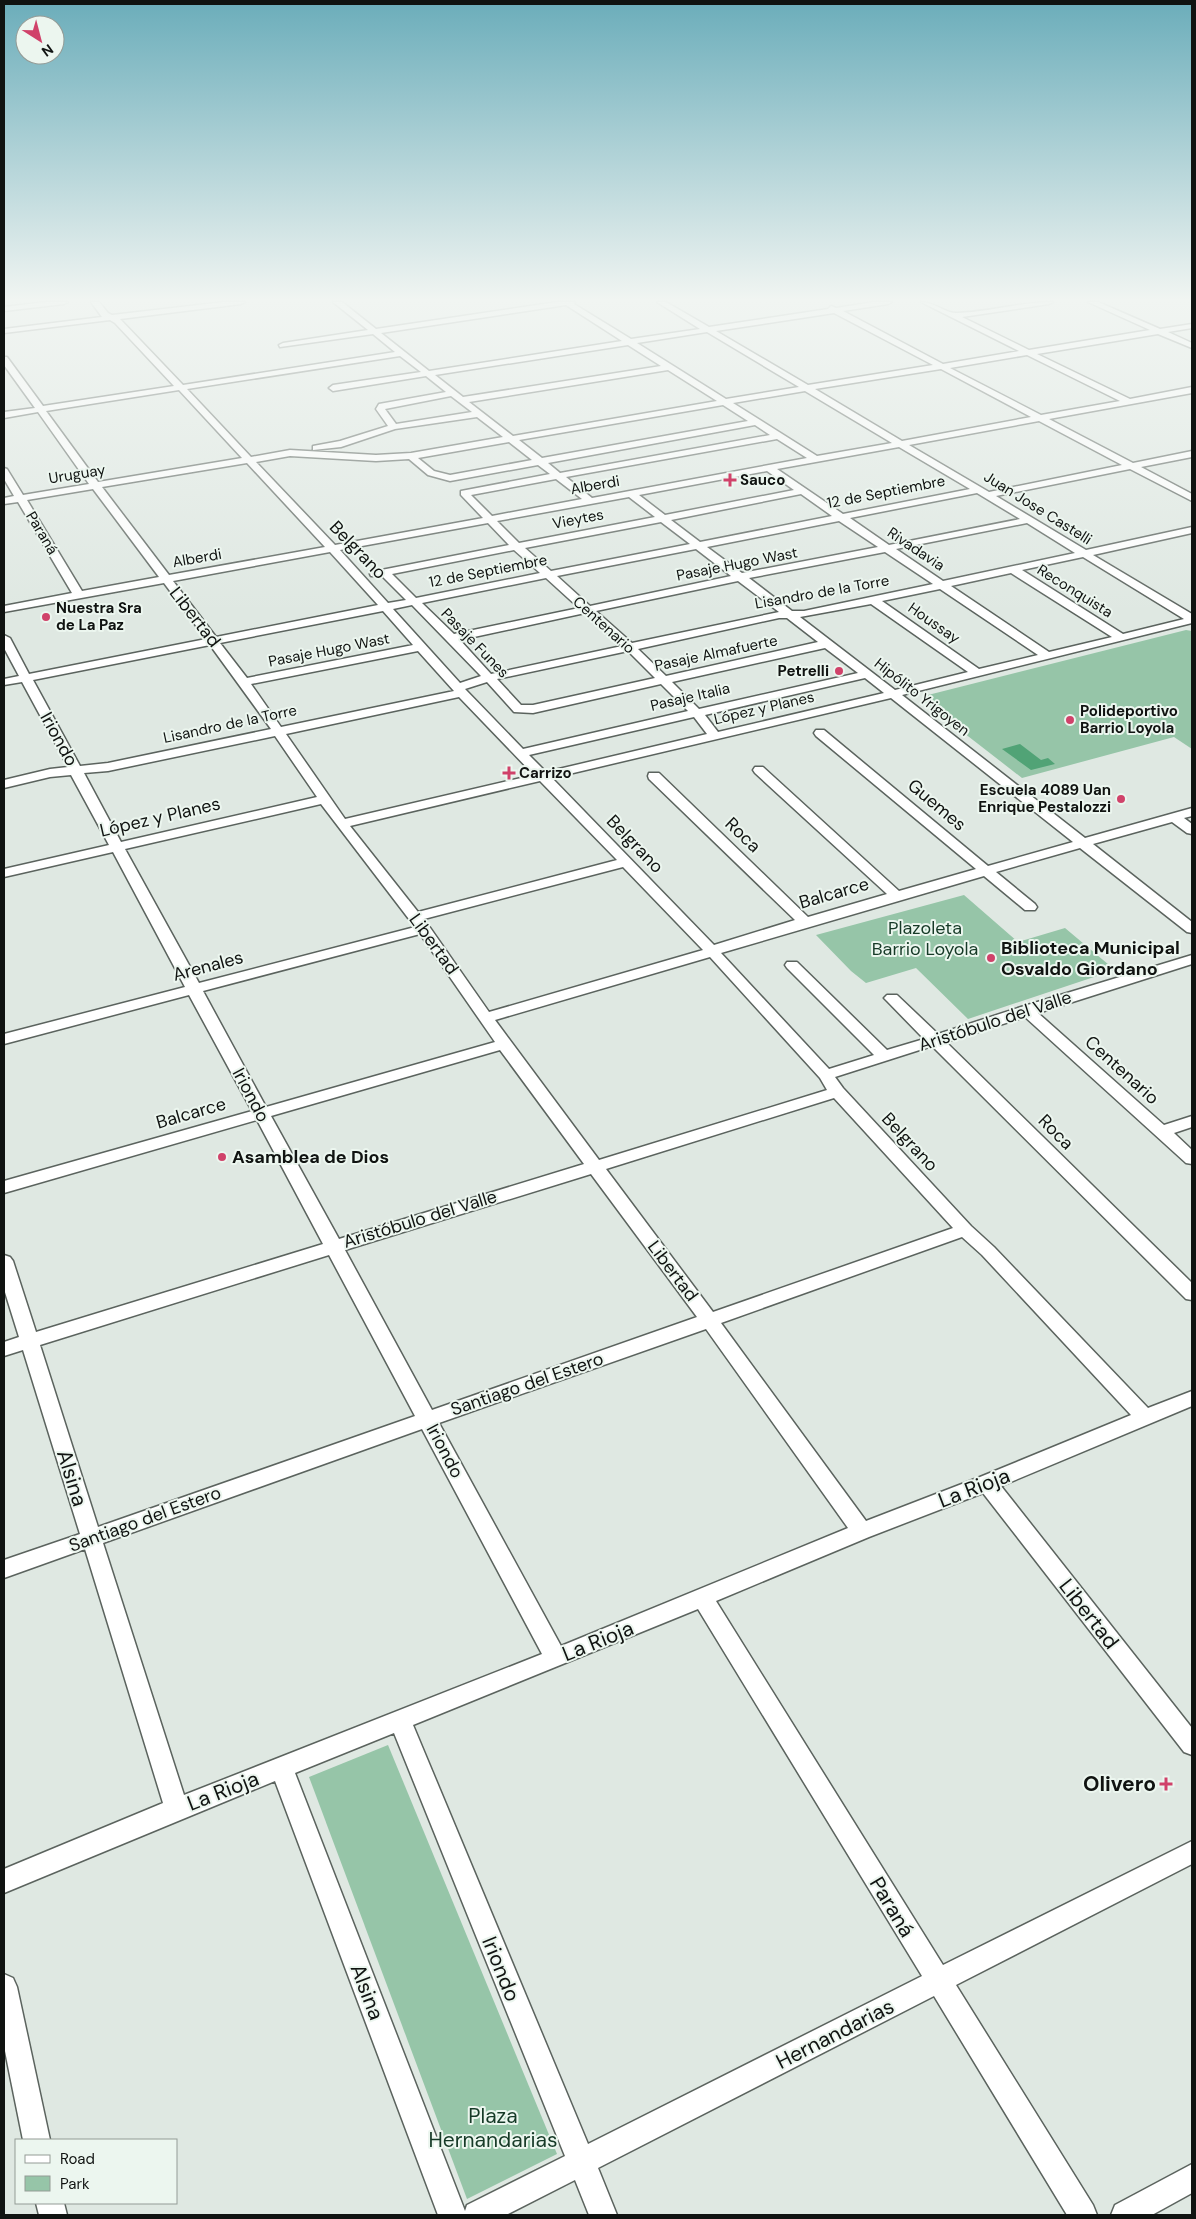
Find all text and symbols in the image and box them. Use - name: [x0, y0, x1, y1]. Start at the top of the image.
- north arrow: [15, 15, 65, 65]
- text: N: [38, 40, 57, 61]
- street label: Uruguay: [47, 460, 107, 488]
- street label: Juan Jose Castelli: [980, 467, 1096, 549]
- place label: Sauco: [740, 470, 785, 490]
- street label: Alberdi: [569, 471, 621, 499]
- street label: 12 de Septiembre: [825, 471, 947, 513]
- marker: Sauco: [724, 474, 736, 486]
- street label: Vieytes: [551, 504, 605, 534]
- street label: Paraná: [21, 508, 63, 558]
- street label: Belgrano: [324, 516, 392, 584]
- street label: Rivadavia: [883, 522, 949, 576]
- street label: Pasaje Hugo Wast: [675, 542, 799, 586]
- street label: Alberdi: [171, 544, 223, 572]
- street label: 12 de Septiembre: [427, 550, 549, 592]
- street label: Reconquista: [1033, 560, 1117, 622]
- street label: Lisandro de la Torre: [753, 570, 891, 614]
- street label: Libertad: [164, 582, 226, 652]
- street label: Centenario: [569, 592, 639, 658]
- place label: Nuestra Sra de La Paz: [56, 598, 142, 635]
- street label: Houssay: [904, 598, 964, 649]
- street label: Pasaje Funes: [437, 604, 513, 682]
- marker: Nuestra Sra de La Paz: [40, 611, 52, 623]
- street label: Pasaje Hugo Wast: [267, 628, 391, 672]
- street label: Pasaje Almafuerte: [653, 630, 779, 676]
- street label: Hipólito Yrigoyen: [870, 653, 974, 741]
- place label: Petrelli: [778, 661, 829, 681]
- marker: Petrelli: [833, 665, 845, 677]
- street label: Pasaje Italia: [648, 678, 732, 716]
- street label: López y Planes: [712, 687, 816, 729]
- street label: Lisandro de la Torre: [161, 700, 299, 748]
- place label: Polideportivo Barrio Loyola: [1080, 701, 1178, 738]
- street label: Iriondo: [34, 708, 84, 770]
- marker: Polideportivo Barrio Loyola: [1064, 714, 1076, 726]
- place label: Carrizo: [519, 763, 572, 783]
- marker: Carrizo: [503, 767, 515, 779]
- street label: Guemes: [903, 773, 971, 837]
- place label: Escuela 4089 Uan Enrique Pestalozzi: [978, 780, 1111, 817]
- street label: López y Planes: [97, 791, 223, 843]
- marker: Escuela 4089 Uan Enrique Pestalozzi: [1115, 793, 1127, 805]
- street label: Belgrano: [601, 810, 669, 878]
- street label: Roca: [720, 812, 766, 858]
- street label: Balcarce: [796, 872, 872, 914]
- street label: Libertad: [404, 909, 464, 979]
- park label: Plazoleta Barrio Loyola: [872, 916, 978, 961]
- place label: Biblioteca Municipal Osvaldo Giordano: [1001, 936, 1180, 981]
- street label: Arenales: [170, 945, 246, 987]
- marker: Biblioteca Municipal Osvaldo Giordano: [985, 952, 997, 964]
- street label: Aristóbulo del Valle: [915, 985, 1075, 1057]
- street label: Centenario: [1080, 1030, 1164, 1110]
- street label: Iriondo: [227, 1064, 275, 1126]
- street label: Balcarce: [153, 1092, 229, 1134]
- street label: Belgrano: [876, 1107, 944, 1177]
- street label: Roca: [1033, 1109, 1079, 1155]
- place label: Asamblea de Dios: [232, 1145, 389, 1169]
- marker: Asamblea de Dios: [216, 1151, 228, 1163]
- street label: Aristóbulo del Valle: [340, 1184, 500, 1254]
- street label: Libertad: [642, 1236, 704, 1306]
- street label: Santiago del Estero: [447, 1347, 607, 1421]
- street label: Iriondo: [421, 1420, 469, 1482]
- street label: Alsina: [50, 1446, 94, 1510]
- street label: La Rioja: [934, 1462, 1014, 1514]
- street label: Santiago del Estero: [66, 1480, 224, 1558]
- street label: Libertad: [1053, 1573, 1125, 1655]
- street label: La Rioja: [558, 1614, 638, 1668]
- street label: La Rioja: [183, 1765, 263, 1817]
- place label: Olivero: [1083, 1770, 1156, 1798]
- marker: Olivero: [1160, 1778, 1172, 1790]
- street label: Paraná: [863, 1872, 921, 1942]
- street label: Iriondo: [475, 1932, 527, 2006]
- street label: Alsina: [344, 1960, 390, 2024]
- street label: Hernandarias: [771, 1992, 899, 2076]
- park label: Plaza Hernandarias: [429, 2102, 557, 2154]
- legend: [15, 2139, 178, 2204]
- text: Road: [60, 2149, 95, 2169]
- text: Park: [60, 2174, 90, 2194]

